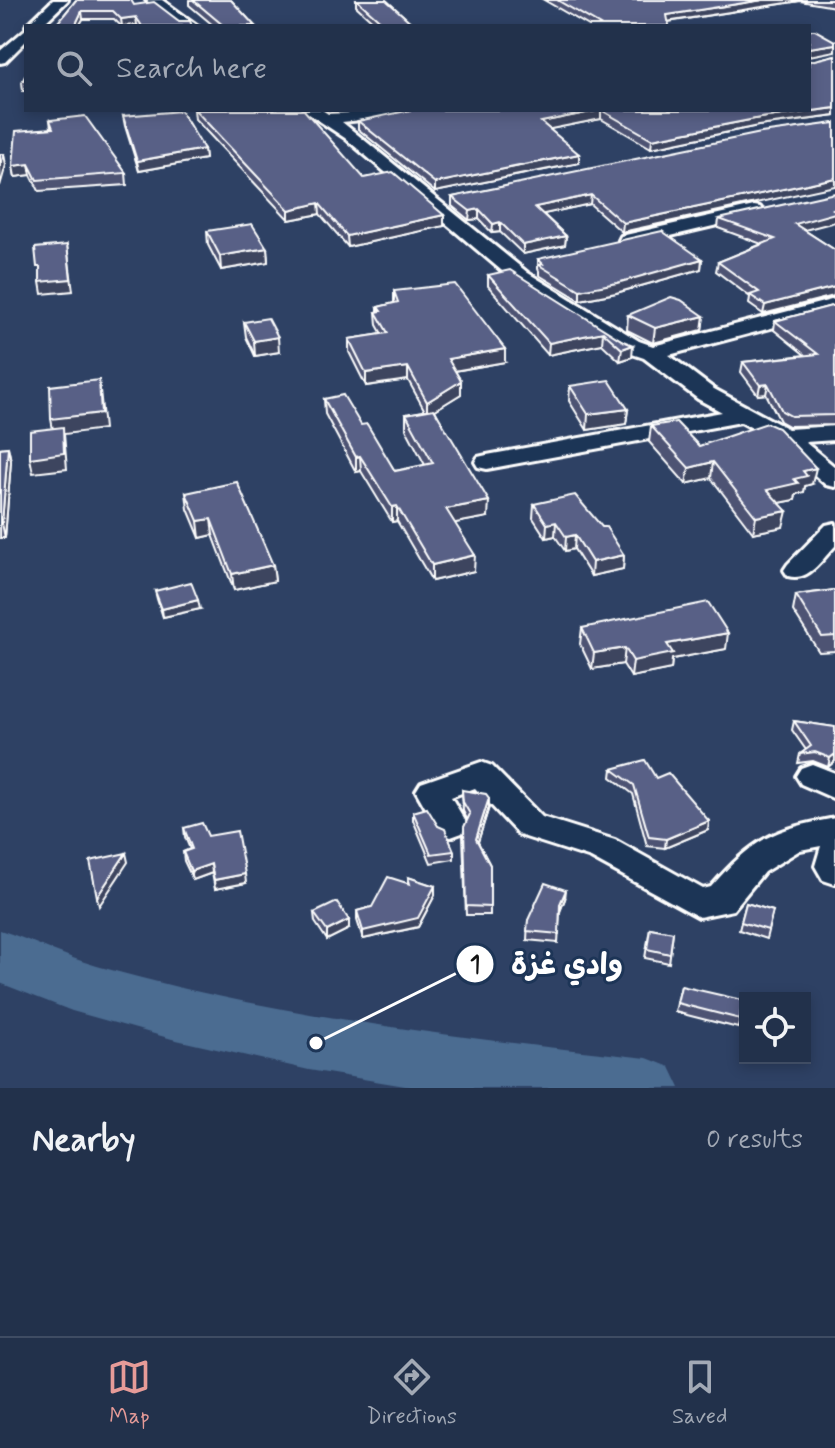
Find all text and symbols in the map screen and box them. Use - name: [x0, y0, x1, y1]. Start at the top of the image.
- search box: [24, 24, 811, 112]
- icon: search: [52, 46, 96, 90]
- text: Search here: [116, 49, 267, 88]
- callout: وادي غزة: [455, 937, 639, 991]
- text: وادي غزة: [511, 946, 623, 986]
- text: 1: [470, 950, 480, 981]
- map controls: [739, 992, 811, 1064]
- button: locate: [739, 992, 811, 1064]
- text: Nearby: [32, 1118, 136, 1163]
- text: 0 results: [706, 1123, 803, 1157]
- tab: Map: [107, 1355, 151, 1431]
- tab: Directions: [366, 1355, 457, 1431]
- tab: Saved: [672, 1355, 727, 1431]

